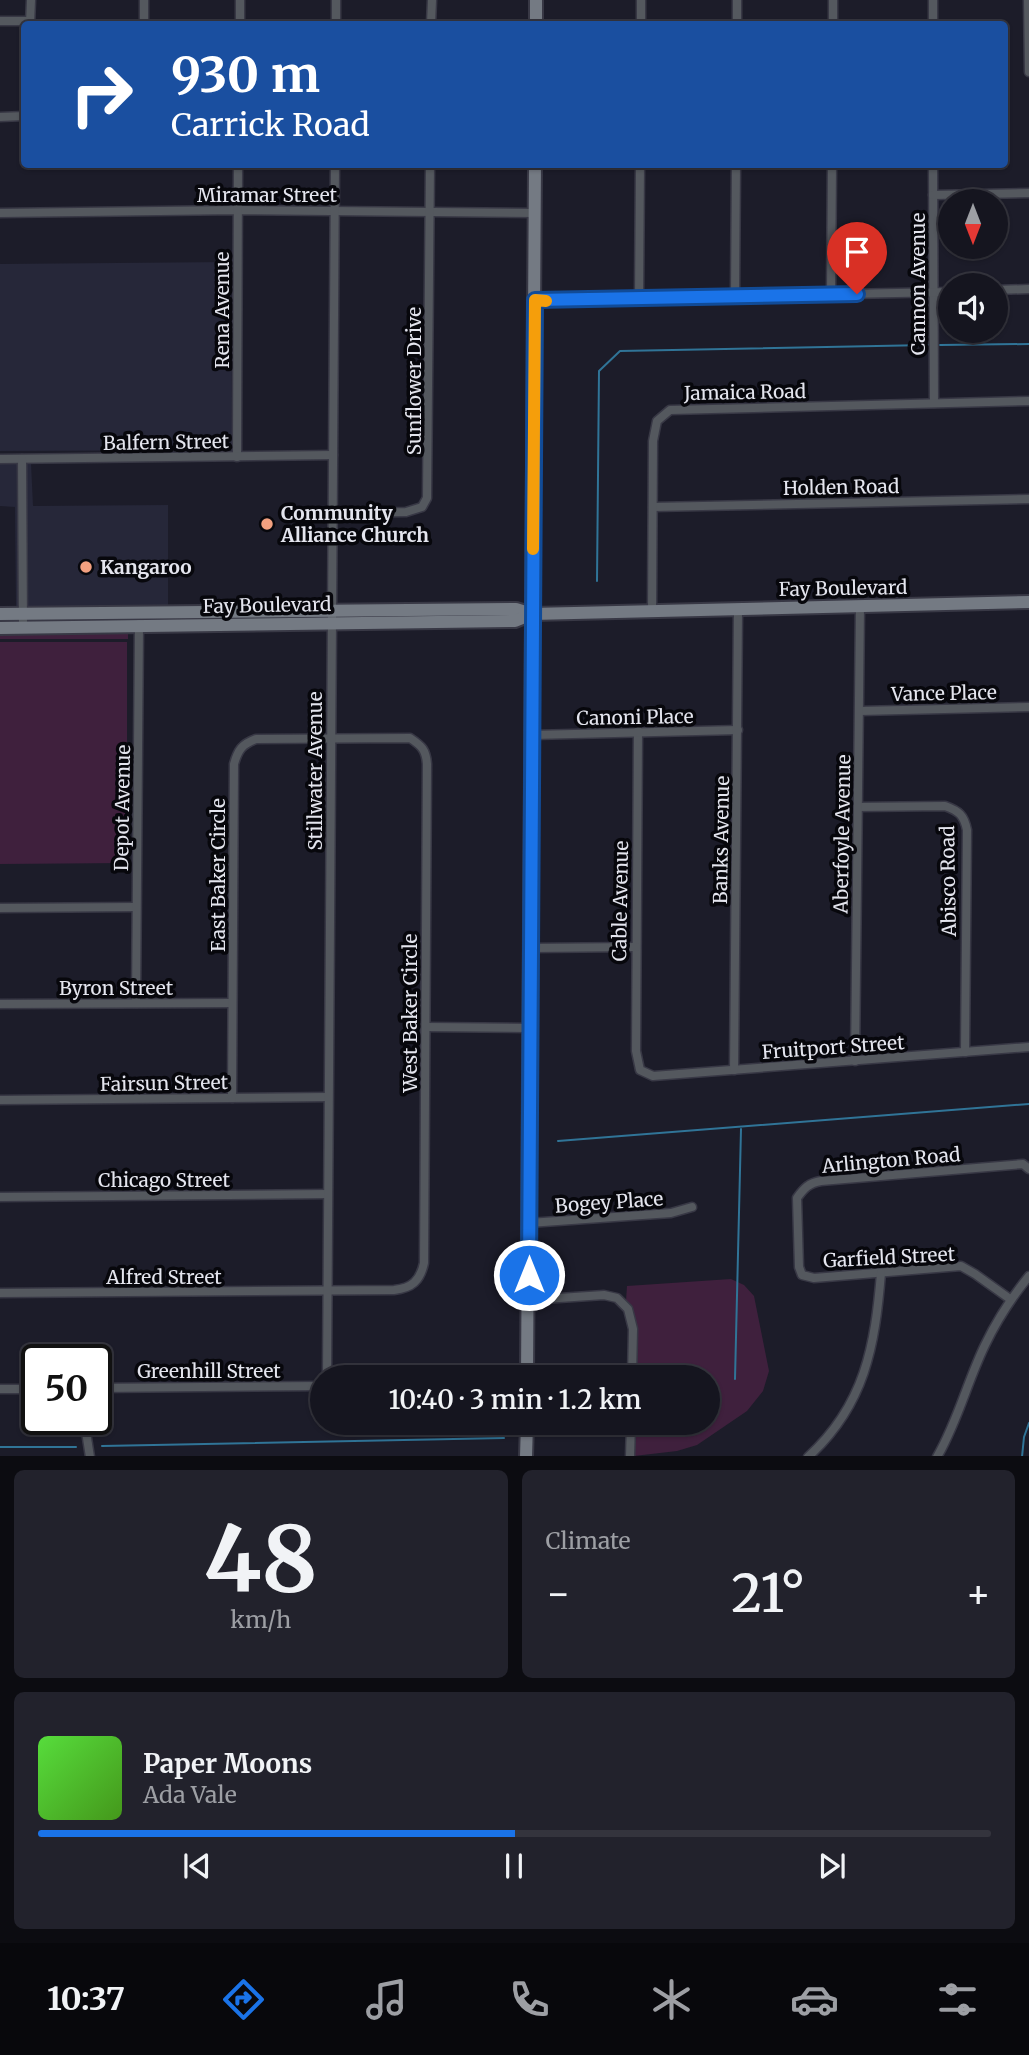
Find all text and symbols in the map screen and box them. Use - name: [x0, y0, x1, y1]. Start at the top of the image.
- text: 930 m: [171, 44, 320, 105]
- icon: right: [56, 49, 147, 140]
- text: Carrick Road: [171, 105, 370, 145]
- street label: Miramar Street: [197, 183, 338, 207]
- north arrow: [938, 189, 1008, 259]
- map controls: [938, 189, 1008, 343]
- street label: Cannon Avenue: [906, 213, 930, 355]
- pin: [827, 222, 887, 294]
- icon: arrive: [838, 233, 876, 271]
- street label: Rena Avenue: [210, 251, 234, 368]
- button: sound: [938, 273, 1008, 343]
- street label: Sunflower Drive: [402, 307, 426, 455]
- street label: Jamaica Road: [683, 379, 806, 405]
- street label: Balfern Street: [103, 429, 230, 455]
- street label: Holden Road: [783, 474, 899, 500]
- place label: Community Alliance Church: [280, 501, 429, 547]
- marker: Community Alliance Church: [259, 516, 275, 532]
- place label: Kangaroo: [100, 555, 192, 579]
- marker: Kangaroo: [78, 559, 94, 575]
- street label: Fay Boulevard: [779, 575, 907, 601]
- street label: Fay Boulevard: [203, 592, 331, 618]
- street label: Vance Place: [890, 680, 997, 706]
- street label: Stillwater Avenue: [303, 691, 327, 851]
- street label: Canoni Place: [576, 704, 694, 730]
- street label: Depot Avenue: [109, 745, 135, 871]
- street label: Aberfoyle Avenue: [829, 754, 855, 915]
- street label: Banks Avenue: [708, 775, 734, 904]
- street label: East Baker Circle: [206, 798, 230, 952]
- street label: Abisco Road: [935, 825, 961, 938]
- street label: Cable Avenue: [607, 840, 633, 962]
- street label: West Baker Circle: [398, 933, 422, 1093]
- street label: Byron Street: [59, 976, 174, 1000]
- street label: Fruitport Street: [761, 1030, 906, 1064]
- street label: Fairsun Street: [100, 1070, 229, 1096]
- street label: Arlington Road: [820, 1142, 961, 1178]
- street label: Chicago Street: [98, 1168, 231, 1192]
- street label: Bogey Place: [554, 1186, 664, 1218]
- position arrow: [492, 1238, 566, 1312]
- street label: Garfield Street: [822, 1242, 956, 1272]
- street label: Alfred Street: [105, 1265, 222, 1289]
- speed limit sign: 50: [21, 1344, 112, 1435]
- street label: Greenhill Street: [137, 1359, 281, 1383]
- text: 10:40 · 3 min · 1.2 km: [389, 1383, 641, 1416]
- text: 48: [204, 1502, 318, 1617]
- text: Climate: [546, 1526, 631, 1555]
- text: 21°: [731, 1561, 805, 1626]
- text: −: [546, 1570, 571, 1617]
- text: +: [966, 1570, 991, 1617]
- text: km/h: [230, 1605, 291, 1634]
- text: Paper Moons: [143, 1747, 312, 1780]
- text: Ada Vale: [143, 1780, 237, 1809]
- icon: previous: [178, 1847, 216, 1885]
- icon: pause: [495, 1847, 533, 1885]
- icon: next: [813, 1847, 851, 1885]
- icon: directions: [219, 1975, 268, 2024]
- icon: music: [362, 1975, 411, 2024]
- icon: phone: [505, 1975, 554, 2024]
- icon: climate: [647, 1975, 696, 2024]
- icon: car: [790, 1975, 839, 2024]
- icon: filters: [933, 1975, 982, 2024]
- text: 10:37: [47, 1979, 125, 2019]

